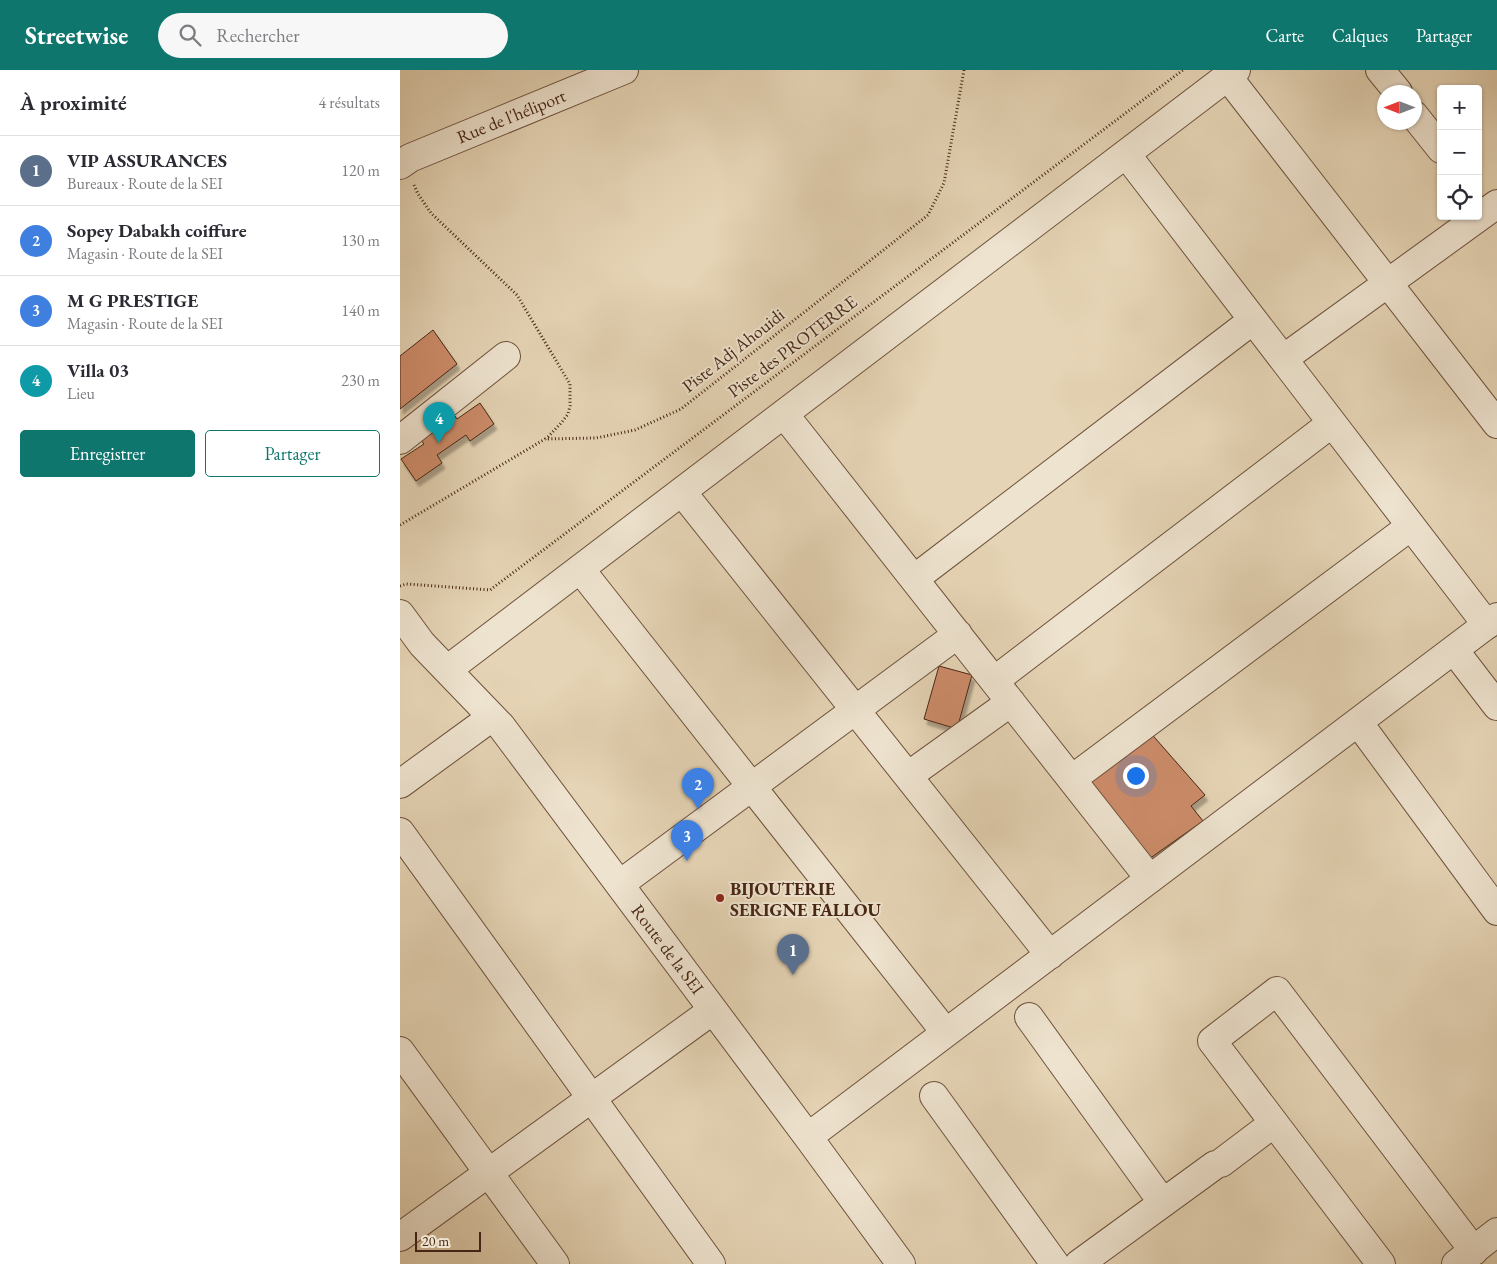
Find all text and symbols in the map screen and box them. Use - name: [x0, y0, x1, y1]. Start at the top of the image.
- search box: [158, 13, 508, 58]
- text: Streetwise: [25, 20, 128, 51]
- icon: search: [176, 21, 204, 49]
- text: Rechercher: [216, 23, 300, 48]
- text: Carte: [1265, 24, 1304, 47]
- text: Calques: [1332, 24, 1388, 47]
- text: Partager: [1416, 24, 1472, 47]
- street label: Rue de l'héliport: [453, 84, 569, 148]
- north arrow: [1377, 85, 1422, 130]
- map controls: [1437, 85, 1482, 220]
- button: +: [1437, 85, 1482, 130]
- text: À proximité: [20, 89, 127, 116]
- text: 4 résultats: [318, 92, 380, 113]
- button: −: [1437, 130, 1482, 175]
- text: VIP ASSURANCES: [67, 148, 227, 173]
- text: 1: [32, 160, 40, 181]
- text: 120 m: [341, 160, 380, 181]
- text: Bureaux · Route de la SEI: [67, 173, 223, 194]
- button: locate: [1437, 175, 1482, 220]
- text: Sopey Dabakh coiffure: [67, 218, 247, 243]
- text: 2: [32, 230, 40, 251]
- text: 130 m: [341, 230, 380, 251]
- text: Magasin · Route de la SEI: [67, 243, 223, 264]
- text: M G PRESTIGE: [67, 288, 198, 313]
- street label: Piste des PROTERRE: [723, 290, 861, 402]
- text: 3: [32, 300, 40, 321]
- text: 140 m: [341, 300, 380, 321]
- street label: Piste Adj Ahouidi: [677, 302, 789, 397]
- text: Magasin · Route de la SEI: [67, 313, 223, 334]
- text: Villa 03: [67, 358, 129, 383]
- text: 4: [32, 370, 40, 391]
- text: 230 m: [341, 370, 380, 391]
- text: Lieu: [67, 383, 95, 404]
- pin: 4: [423, 402, 455, 443]
- button: Enregistrer: [20, 430, 195, 477]
- button: Partager: [205, 430, 380, 477]
- your location: [1123, 763, 1149, 789]
- pin: 2: [682, 768, 714, 809]
- pin: 3: [671, 820, 703, 861]
- place label: BIJOUTERIE SERIGNE FALLOU: [730, 877, 882, 921]
- marker: BIJOUTERIE SERIGNE FALLOU: [714, 892, 726, 904]
- street label: Route de la SEI: [627, 899, 709, 999]
- pin: 1: [777, 934, 809, 975]
- scale bar: [415, 1229, 481, 1252]
- text: 20 m: [422, 1232, 449, 1250]

